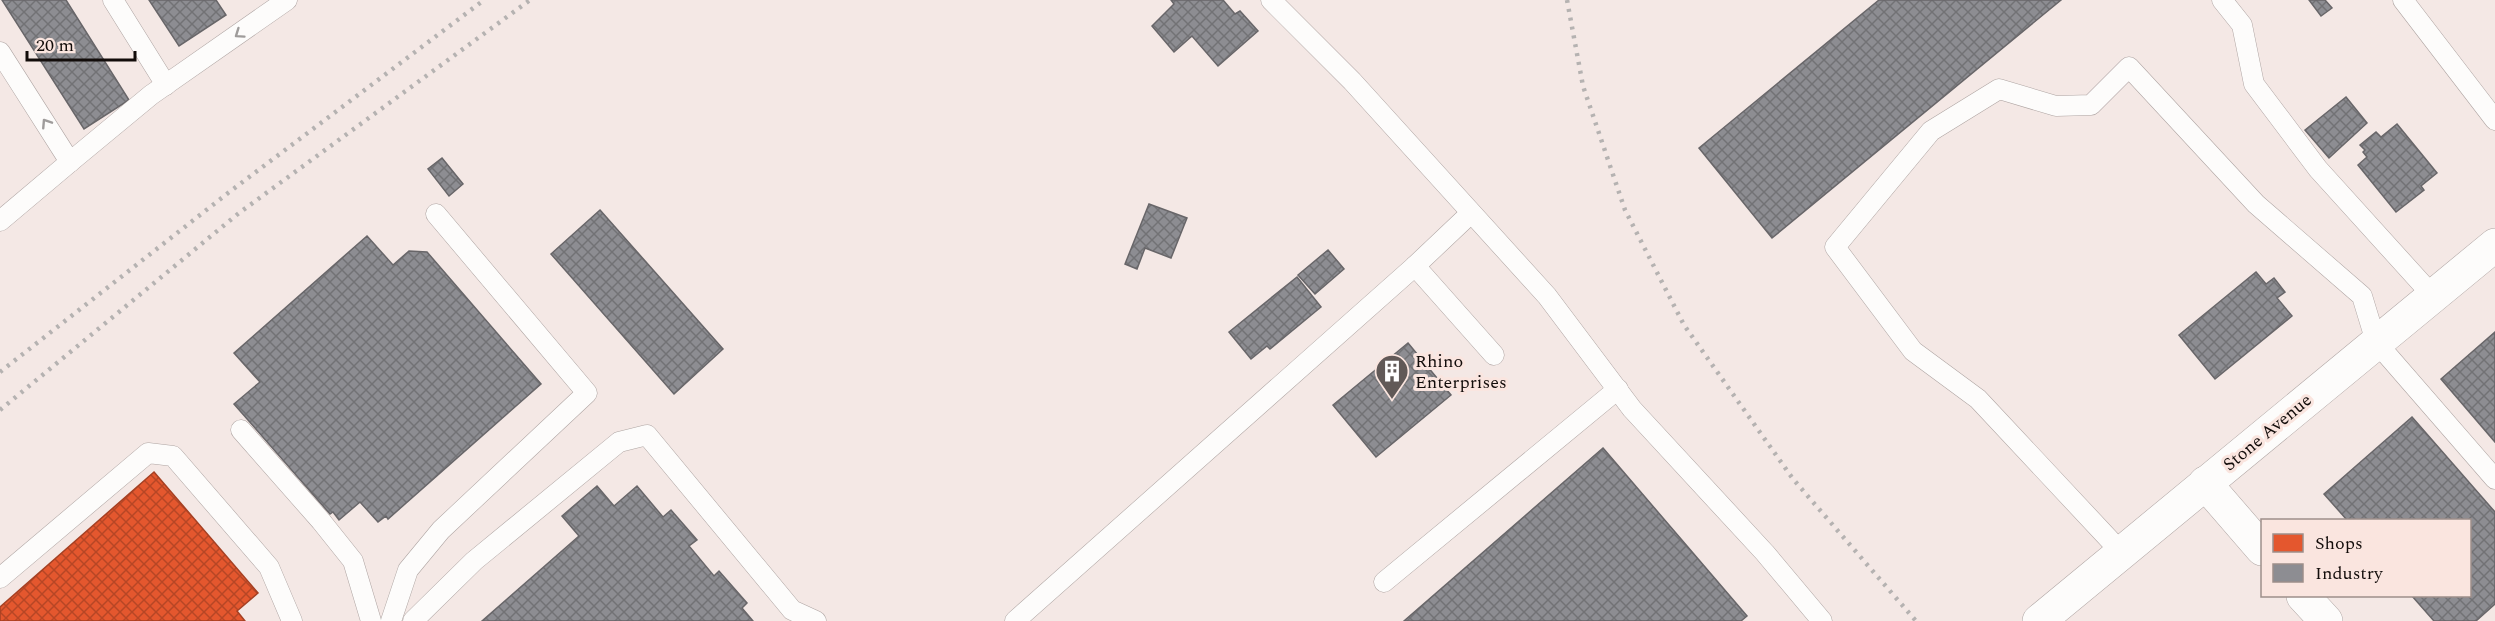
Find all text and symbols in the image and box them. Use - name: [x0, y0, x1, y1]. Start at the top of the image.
- scale bar: [27, 24, 135, 62]
- one-way arrow: [235, 27, 246, 38]
- text: 20 m: [36, 32, 74, 59]
- one-way arrow: [41, 119, 53, 129]
- place label: Rhino Enterprises: [1415, 348, 1507, 396]
- building icon: Rhino Enterprises: [1374, 353, 1410, 400]
- street label: Stone Avenue: [2217, 387, 2318, 478]
- legend: [2261, 519, 2471, 597]
- text: Shops: [2315, 530, 2363, 557]
- text: Industry: [2315, 560, 2384, 587]

